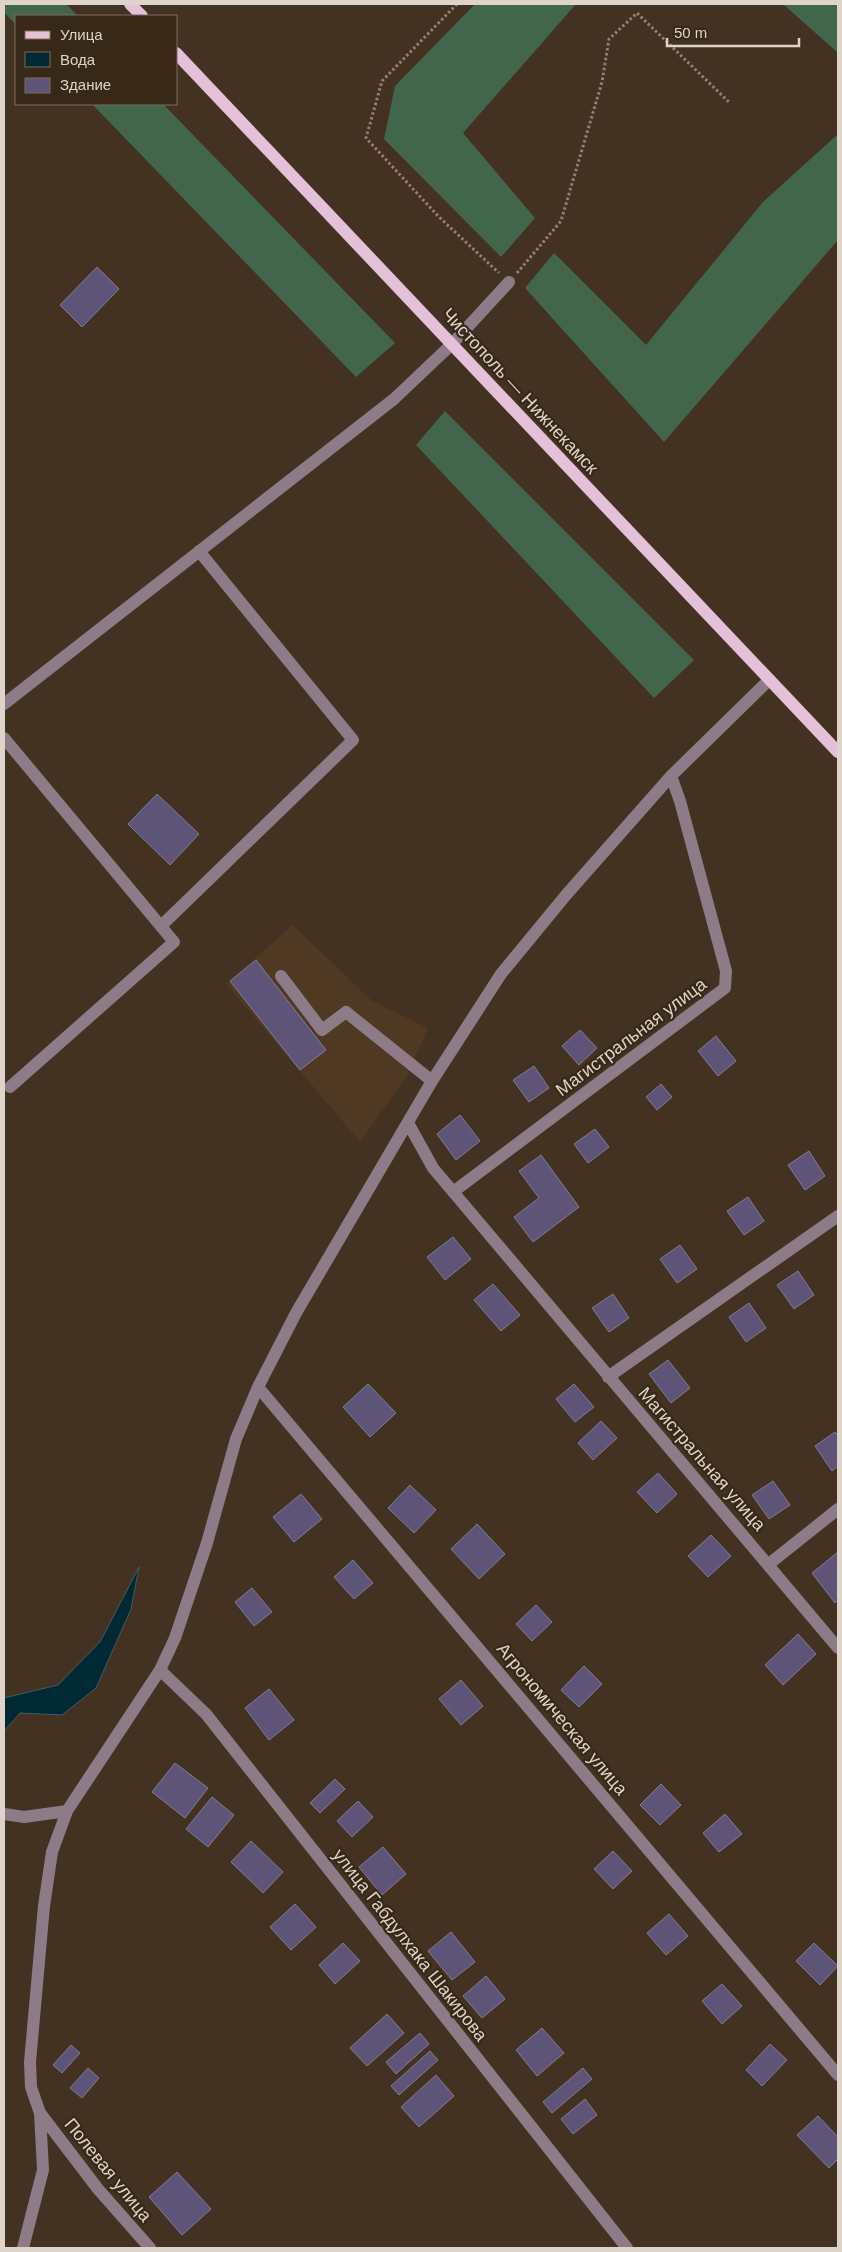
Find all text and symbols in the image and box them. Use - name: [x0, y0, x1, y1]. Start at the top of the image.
- legend: [15, 15, 178, 105]
- scale bar: [667, 15, 800, 47]
- text: 50 m: [674, 24, 707, 41]
- text: Улица: [60, 26, 103, 43]
- text: Вода: [60, 51, 96, 68]
- text: Здание: [60, 76, 111, 93]
- street label: Чистополь — Нижнекамск: [438, 304, 602, 478]
- street label: Магистральная улица: [552, 973, 711, 1100]
- street label: Магистральная улица: [634, 1383, 770, 1535]
- street label: Агрономическая улица: [493, 1639, 632, 1800]
- street label: улица Габдулхака Шакирова: [329, 1845, 492, 2046]
- street label: Полевая улица: [60, 2114, 156, 2226]

